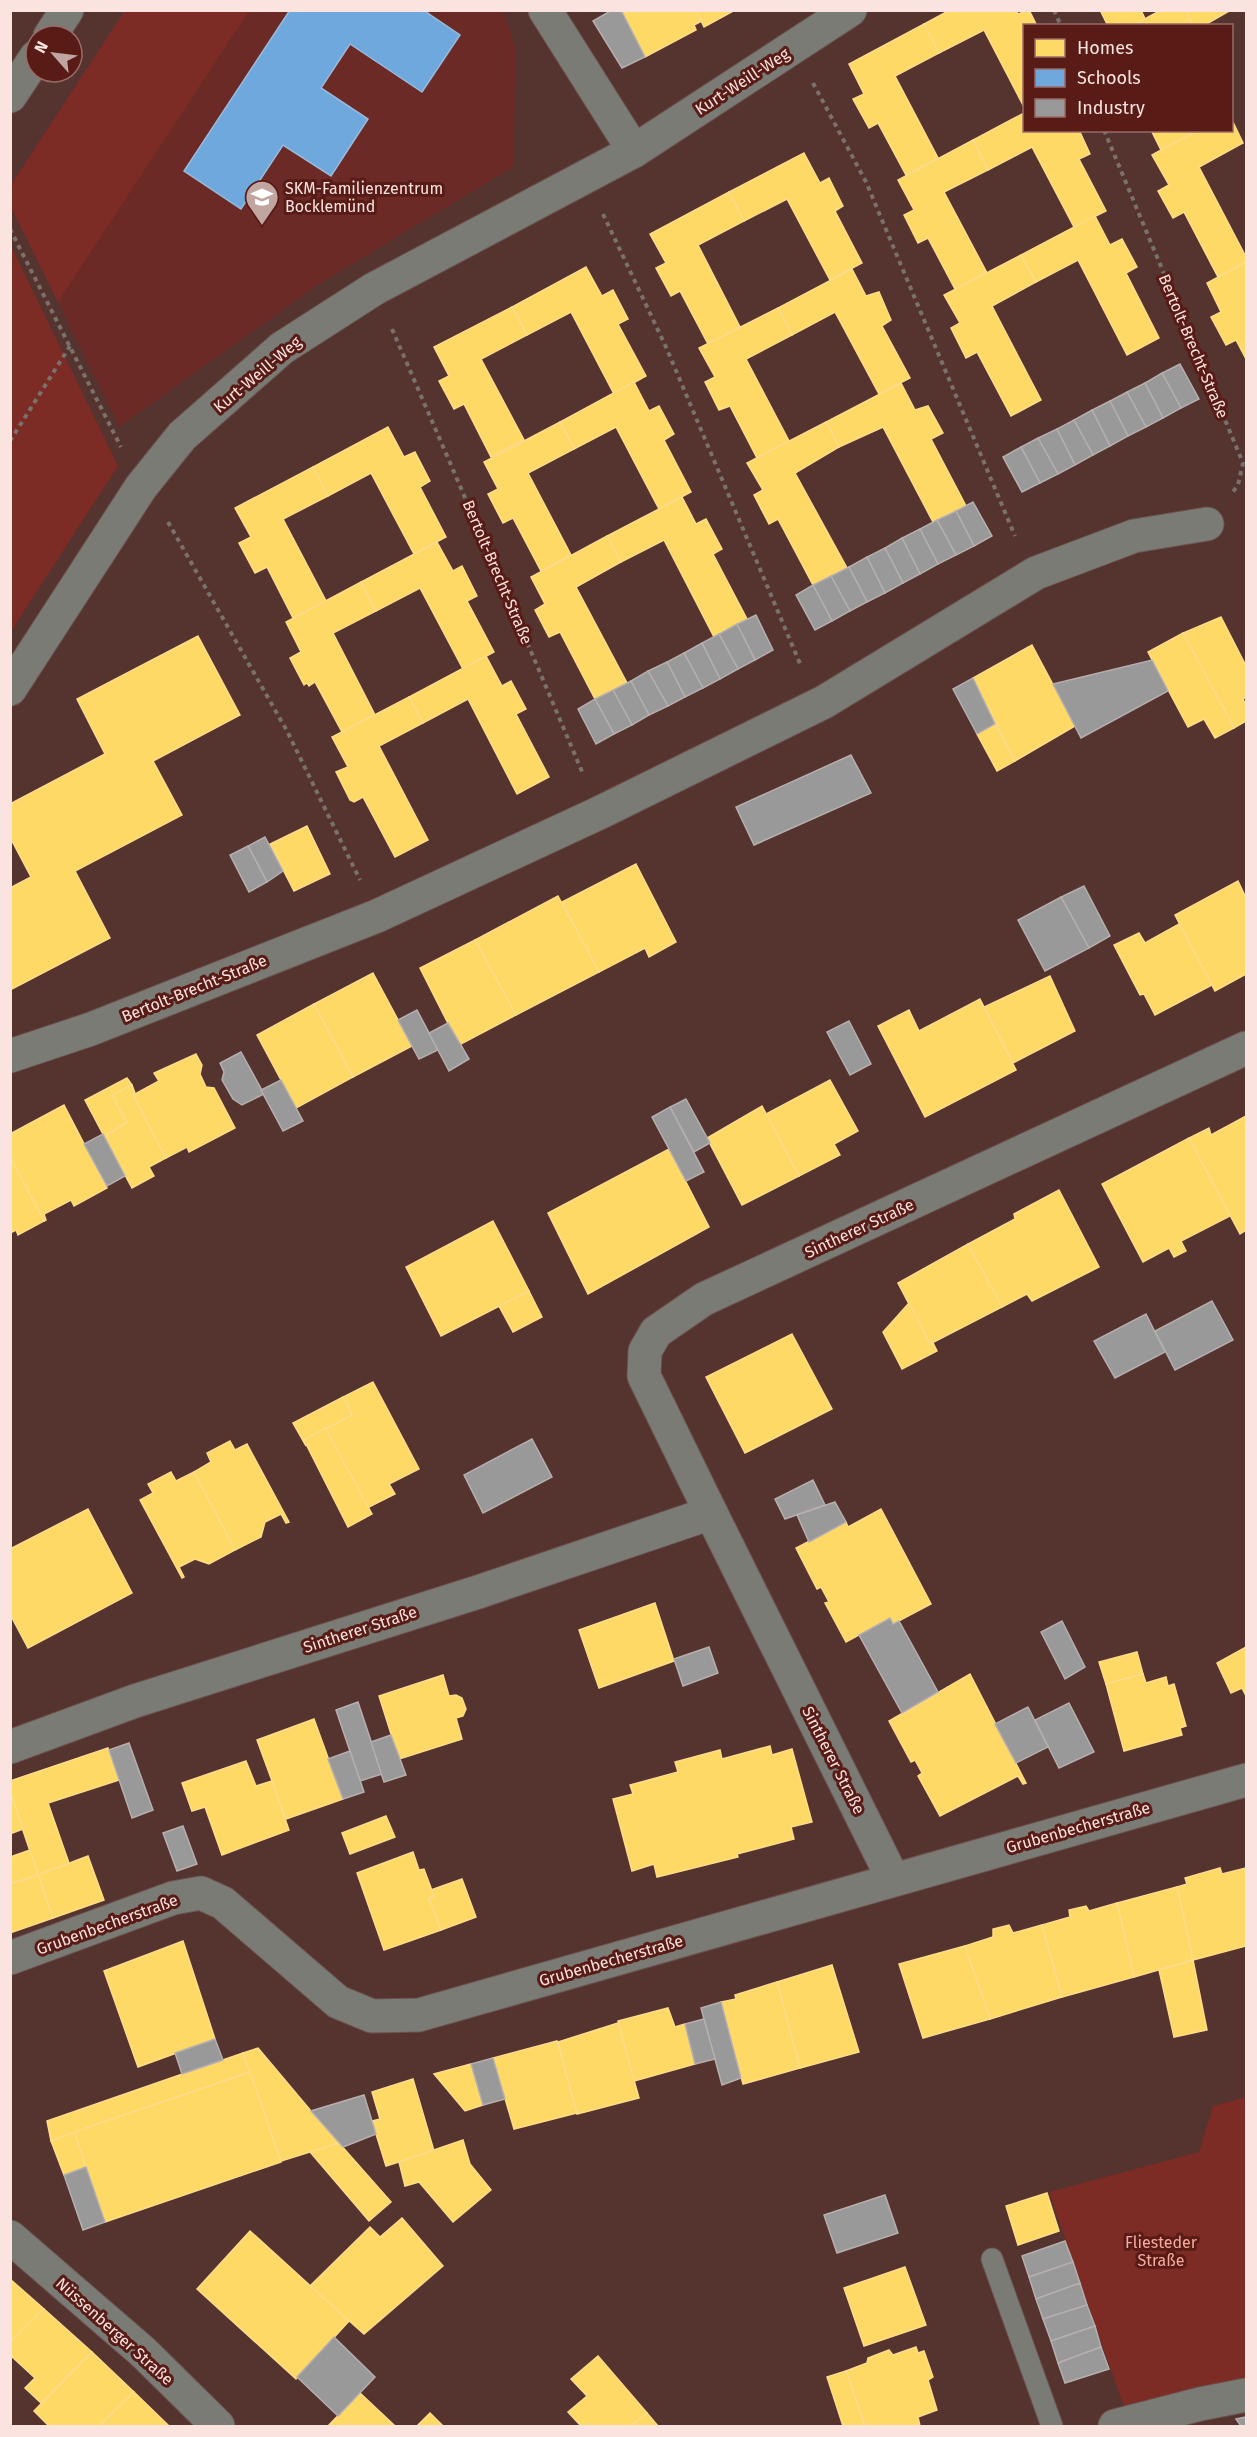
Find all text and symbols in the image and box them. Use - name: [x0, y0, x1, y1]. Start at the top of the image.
- north arrow: [24, 24, 84, 84]
- legend: [1023, 24, 1233, 132]
- text: Homes: [1077, 37, 1133, 59]
- text: N: [30, 38, 52, 56]
- street label: Kurt-Weill-Weg: [692, 44, 793, 119]
- text: Schools: [1077, 67, 1141, 89]
- text: Industry: [1077, 97, 1145, 119]
- school or university icon: SKM-Familienzentrum Bocklemünd: [244, 179, 280, 226]
- place label: SKM-Familienzentrum Bocklemünd: [285, 179, 443, 216]
- street label: Bertolt-Brecht-Straße: [1155, 271, 1233, 421]
- street label: Kurt-Weill-Weg: [210, 332, 305, 417]
- street label: Bertolt-Brecht-Straße: [459, 497, 537, 647]
- street label: Bertolt-Brecht-Straße: [119, 951, 270, 1026]
- street label: Sintherer Straße: [802, 1195, 917, 1262]
- street label: Sintherer Straße: [301, 1602, 419, 1657]
- street label: Sintherer Straße: [798, 1703, 869, 1817]
- street label: Grubenbecherstraße: [1004, 1798, 1152, 1857]
- street label: Grubenbecherstraße: [34, 1890, 180, 1959]
- street label: Grubenbecherstraße: [537, 1931, 685, 1990]
- park label: Fliesteder Straße: [1125, 2233, 1198, 2270]
- street label: Nüssenberger Straße: [52, 2274, 177, 2389]

